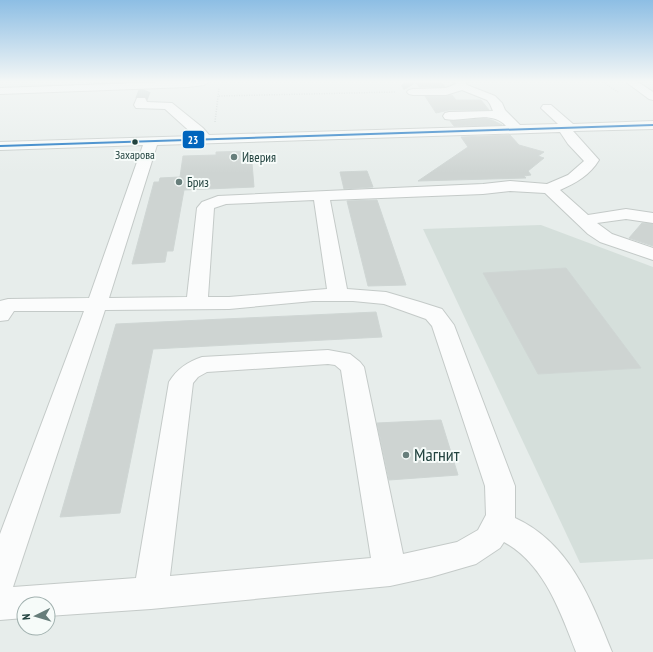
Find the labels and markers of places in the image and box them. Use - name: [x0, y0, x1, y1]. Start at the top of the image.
- marker: Захарова: [130, 137, 140, 147]
- place label: Захарова: [115, 147, 155, 162]
- place label: Иверия: [242, 149, 276, 166]
- marker: Иверия: [229, 152, 239, 162]
- place label: Бриз: [187, 174, 209, 191]
- marker: Бриз: [174, 177, 184, 187]
- place label: Магнит: [414, 443, 460, 466]
- marker: Магнит: [401, 450, 411, 460]

